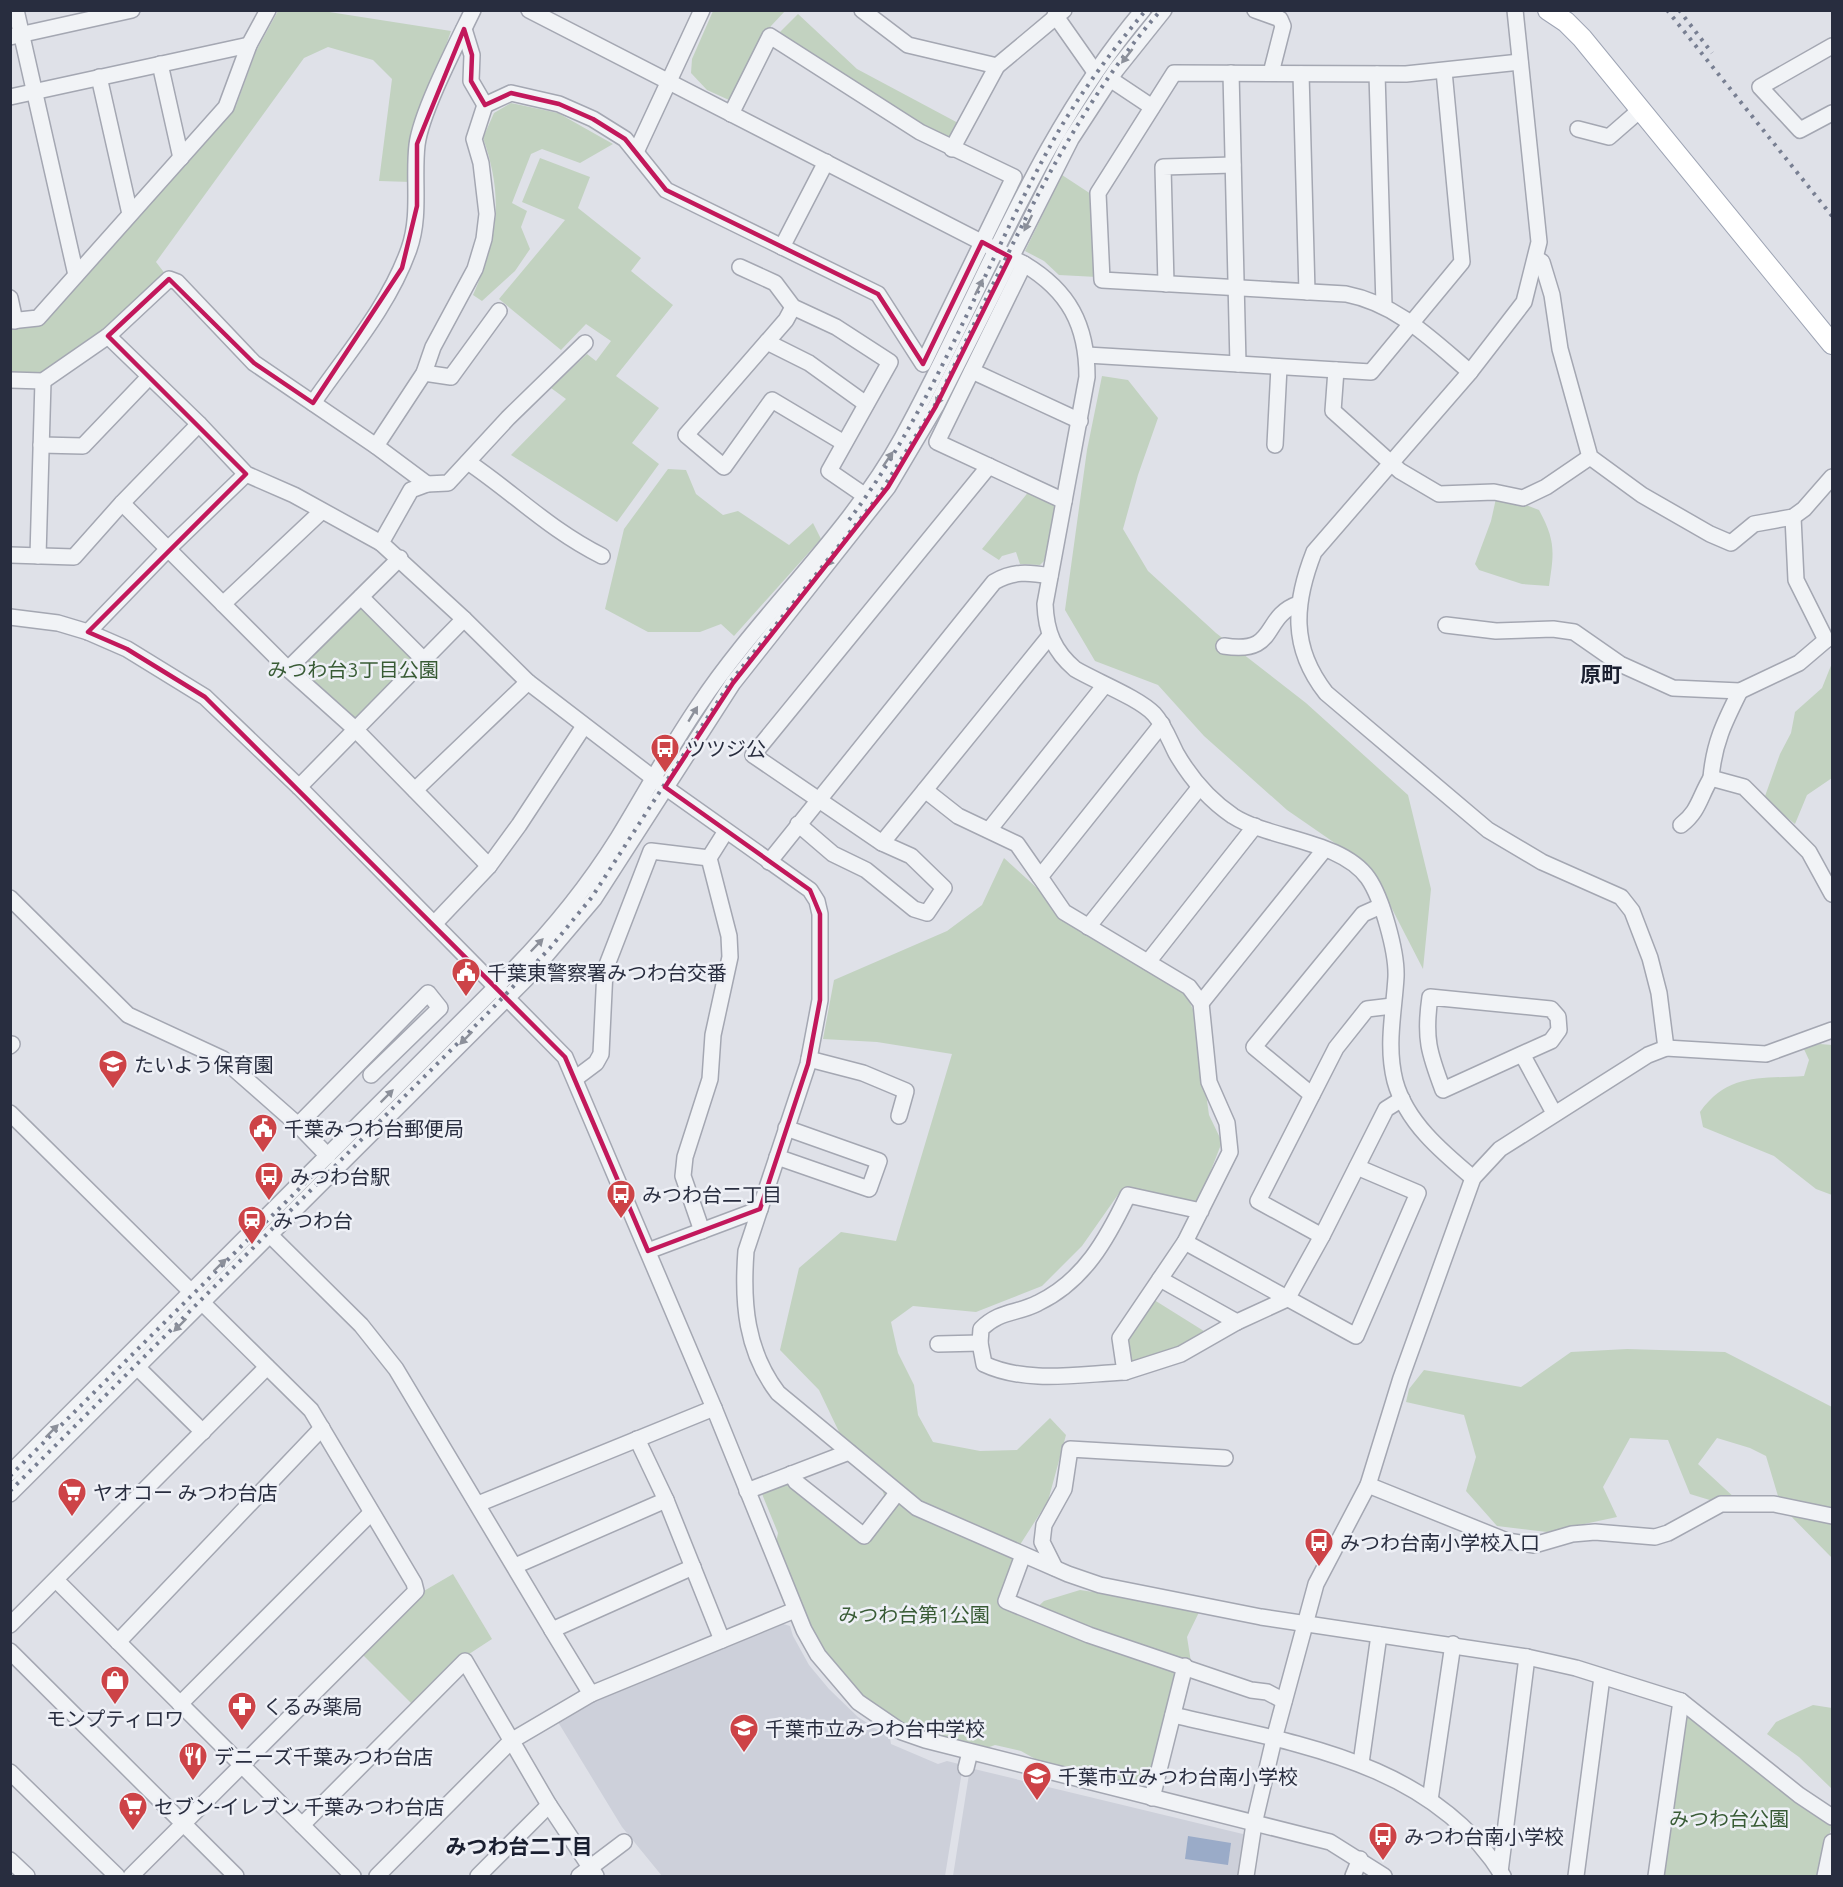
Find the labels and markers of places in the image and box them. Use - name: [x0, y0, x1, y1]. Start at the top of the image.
- bus stop icon: ツツジ公: [649, 732, 681, 774]
- place label: ツツジ公: [686, 737, 766, 760]
- public building icon: 千葉東警察署みつわ台交番: [450, 956, 482, 998]
- place label: 千葉東警察署みつわ台交番: [487, 961, 727, 984]
- school or university icon: たいよう保育園: [97, 1048, 129, 1090]
- place label: たいよう保育園: [134, 1053, 274, 1076]
- public building icon: 千葉みつわ台郵便局: [247, 1112, 279, 1154]
- place label: 千葉みつわ台郵便局: [284, 1117, 464, 1140]
- bus stop icon: みつわ台駅: [253, 1160, 285, 1202]
- place label: みつわ台駅: [290, 1165, 390, 1188]
- bus stop icon: みつわ台二丁目: [605, 1178, 637, 1220]
- place label: みつわ台二丁目: [642, 1183, 782, 1206]
- station icon: みつわ台: [236, 1204, 268, 1246]
- place label: みつわ台: [273, 1209, 353, 1232]
- supermarket icon: ヤオコー みつわ台店: [56, 1476, 88, 1518]
- place label: ヤオコー みつわ台店: [93, 1481, 278, 1504]
- bus stop icon: みつわ台南小学校入口: [1303, 1526, 1335, 1568]
- place label: みつわ台南小学校入口: [1340, 1531, 1540, 1554]
- shop icon: モンプティロワ: [99, 1664, 131, 1706]
- pharmacy icon: くるみ薬局: [226, 1690, 258, 1732]
- place label: くるみ薬局: [263, 1695, 363, 1718]
- place label: モンプティロワ: [46, 1707, 184, 1730]
- school or university icon: 千葉市立みつわ台中学校: [728, 1712, 760, 1754]
- place label: 千葉市立みつわ台中学校: [765, 1717, 985, 1740]
- restaurant icon: デニーズ千葉みつわ台店: [177, 1740, 209, 1782]
- place label: デニーズ千葉みつわ台店: [214, 1745, 433, 1768]
- school or university icon: 千葉市立みつわ台南小学校: [1021, 1760, 1053, 1802]
- place label: 千葉市立みつわ台南小学校: [1058, 1765, 1298, 1788]
- supermarket icon: セブン-イレブン 千葉みつわ台店: [117, 1790, 149, 1832]
- place label: セブン-イレブン 千葉みつわ台店: [154, 1795, 444, 1818]
- bus stop icon: みつわ台南小学校: [1367, 1820, 1399, 1862]
- place label: みつわ台南小学校: [1404, 1825, 1564, 1848]

